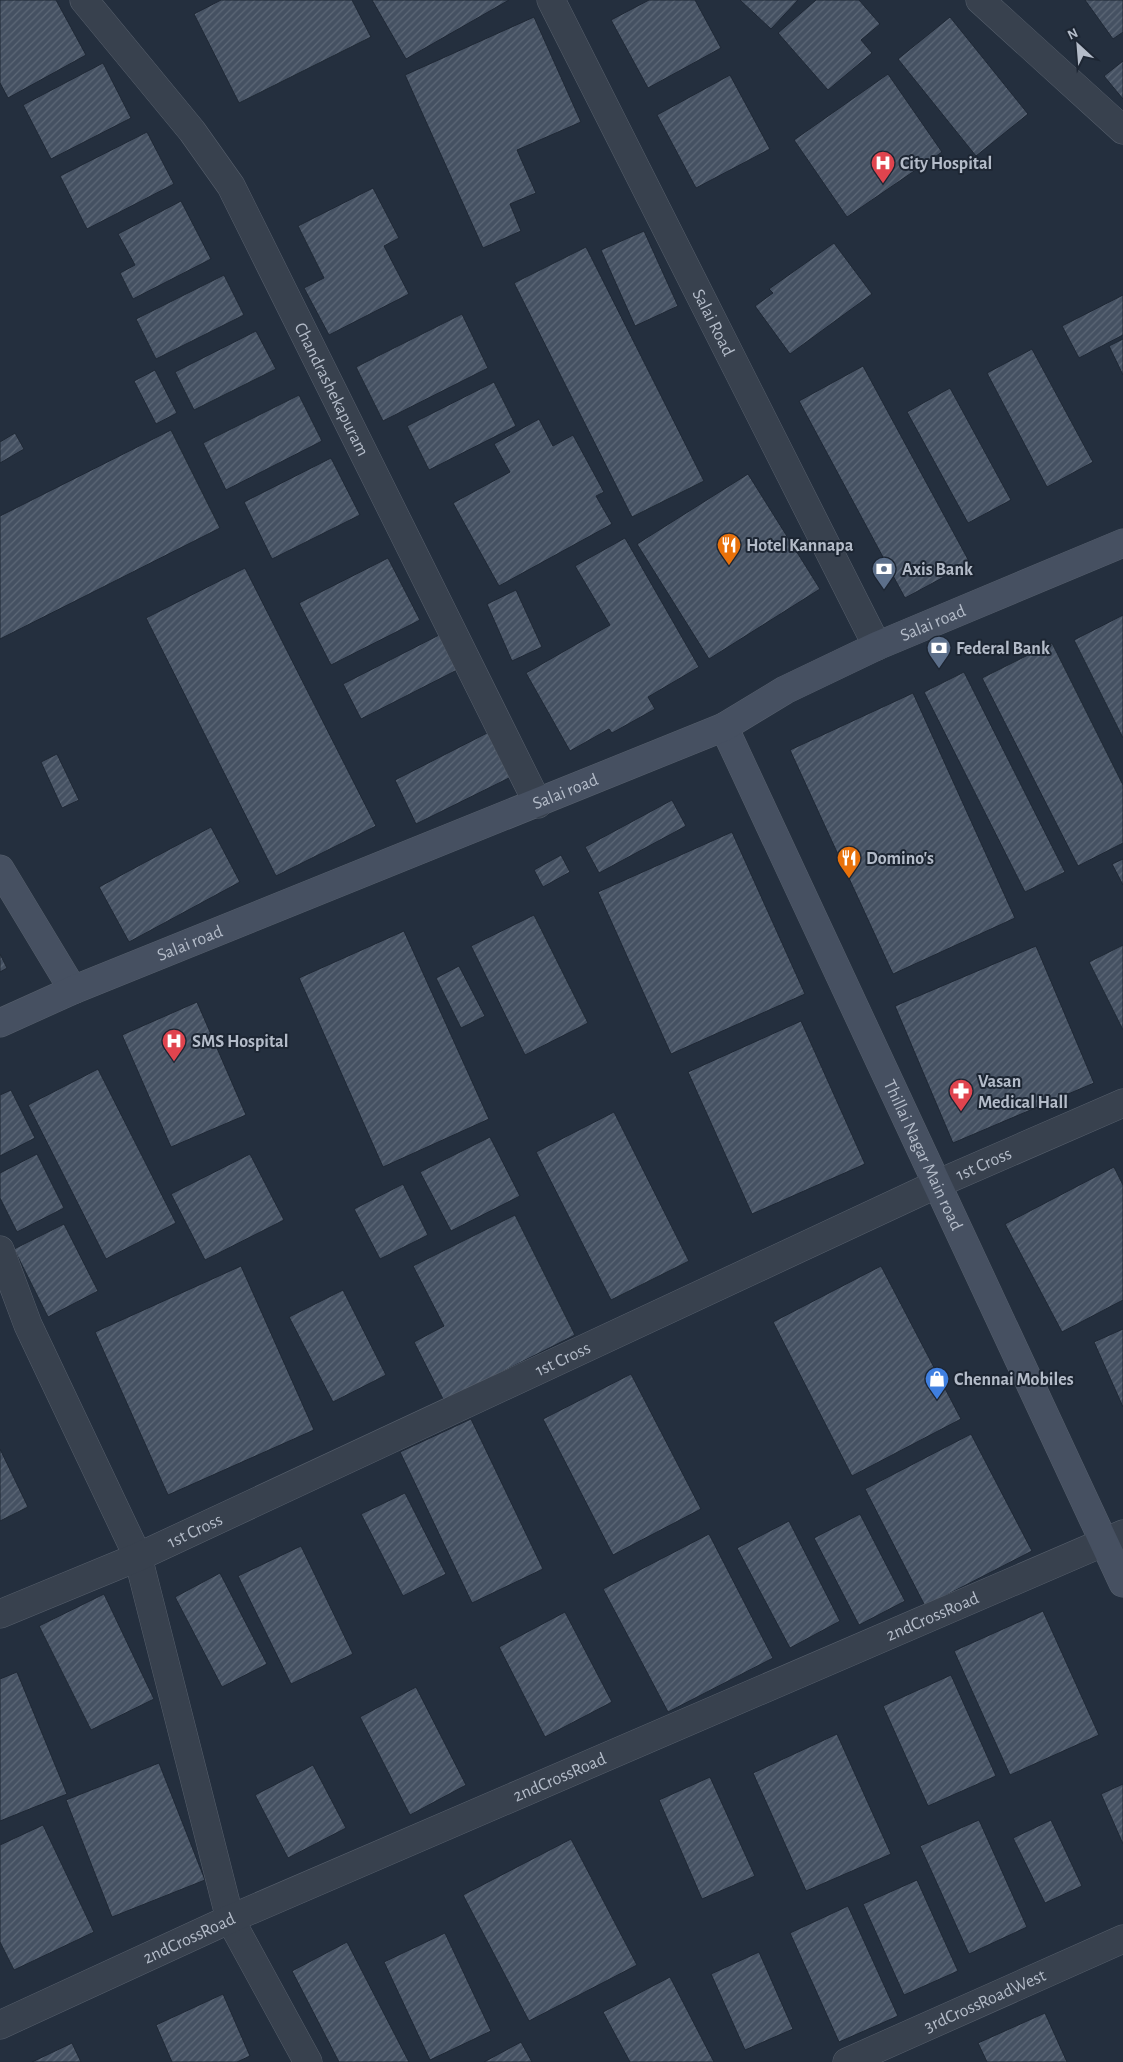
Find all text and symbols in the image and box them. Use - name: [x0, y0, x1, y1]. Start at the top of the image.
- north arrow: [1053, 20, 1103, 70]
- text: N: [1065, 26, 1080, 43]
- hospital icon: City Hospital: [870, 150, 896, 184]
- place label: City Hospital: [900, 155, 992, 173]
- street label: Salai Road: [688, 286, 737, 359]
- street label: Chandrashekapuram: [290, 320, 372, 459]
- restaurant icon: Hotel Kannapa: [716, 532, 742, 566]
- place label: Hotel Kannapa: [746, 537, 854, 555]
- bank icon: Axis Bank: [871, 556, 897, 590]
- place label: Axis Bank: [902, 561, 973, 579]
- street label: Salai road: [898, 602, 968, 645]
- bank icon: Federal Bank: [926, 635, 952, 669]
- place label: Federal Bank: [956, 640, 1050, 658]
- street label: Salai road: [530, 771, 601, 813]
- restaurant icon: Domino's: [836, 845, 862, 879]
- place label: Domino's: [866, 850, 934, 868]
- street label: Salai road: [155, 923, 225, 965]
- hospital icon: SMS Hospital: [161, 1028, 187, 1062]
- place label: SMS Hospital: [192, 1033, 288, 1051]
- place label: Vasan Medical Hall: [978, 1073, 1068, 1112]
- street label: Thillai Nagar Main road: [880, 1077, 965, 1233]
- pharmacy icon: Vasan Medical Hall: [948, 1078, 974, 1112]
- street label: 1st Cross: [954, 1145, 1015, 1185]
- street label: 1st Cross: [533, 1339, 593, 1380]
- shop icon: Chennai Mobiles: [924, 1366, 950, 1400]
- place label: Chennai Mobiles: [954, 1371, 1074, 1389]
- street label: 1st Cross: [165, 1511, 226, 1552]
- street label: 2ndCrossRoad: [884, 1589, 982, 1645]
- street label: 2ndCrossRoad: [511, 1750, 609, 1806]
- street label: 2ndCrossRoad: [141, 1910, 238, 1968]
- street label: 3rdCrossRoadWest: [922, 1967, 1049, 2036]

